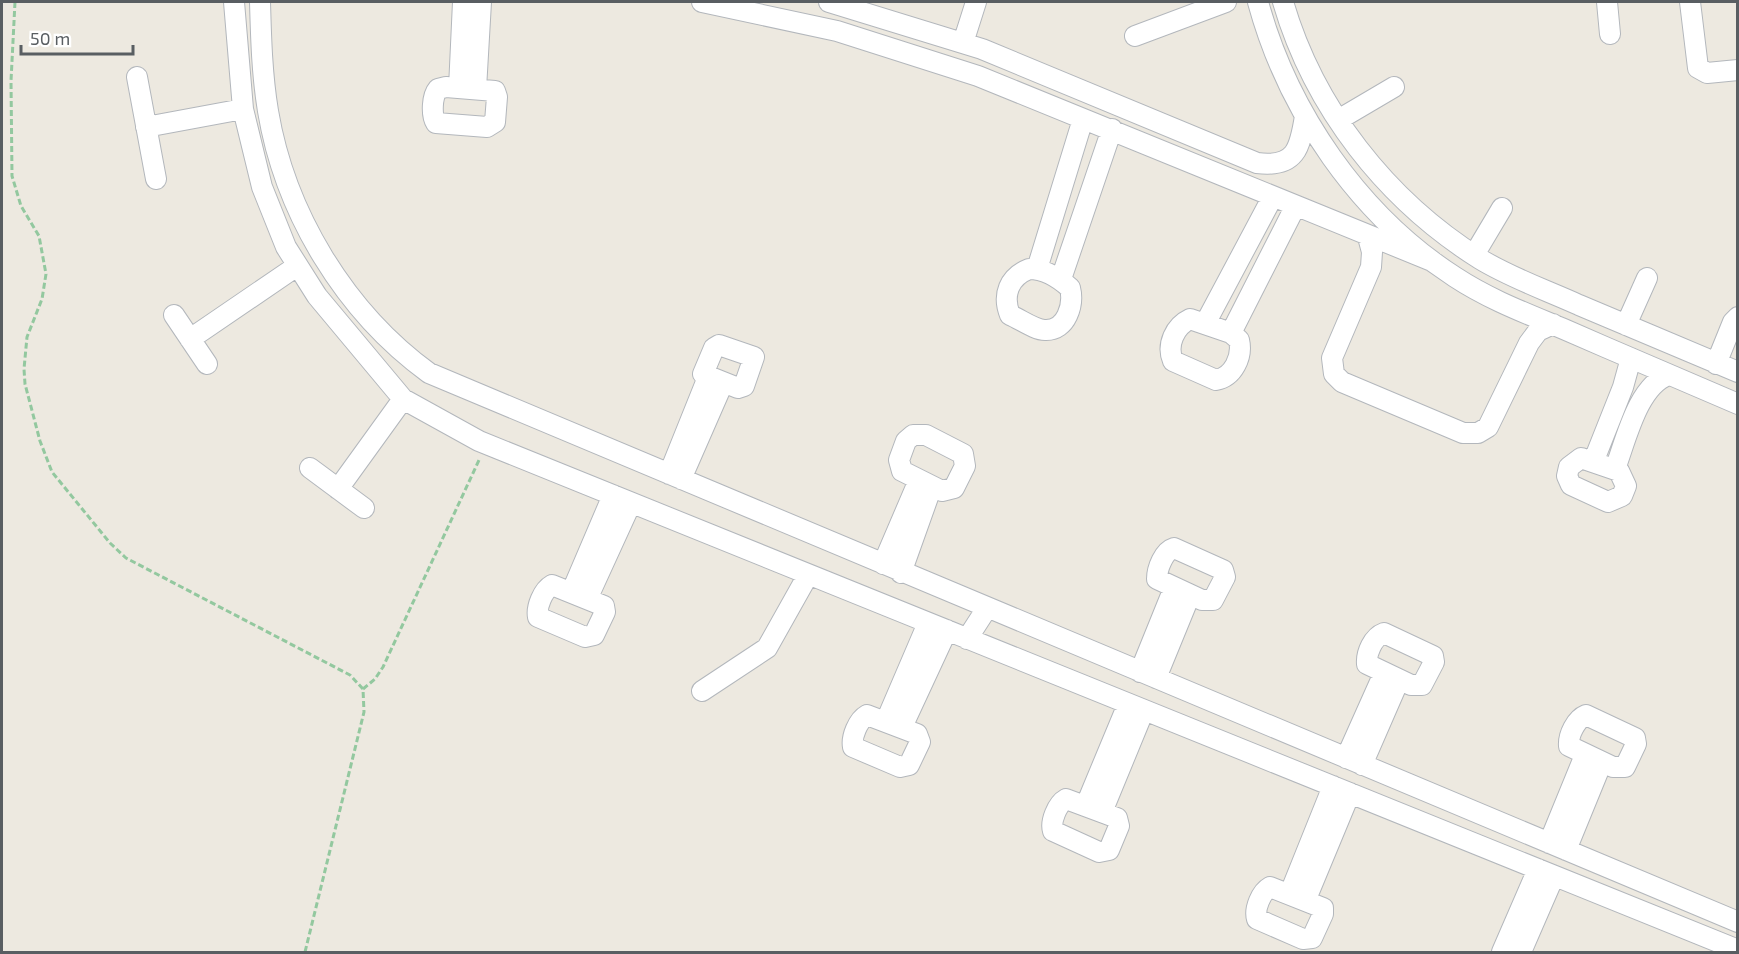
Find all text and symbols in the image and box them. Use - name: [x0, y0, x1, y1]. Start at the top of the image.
- scale bar: [21, 18, 134, 56]
- text: 50 m: [30, 27, 70, 49]

